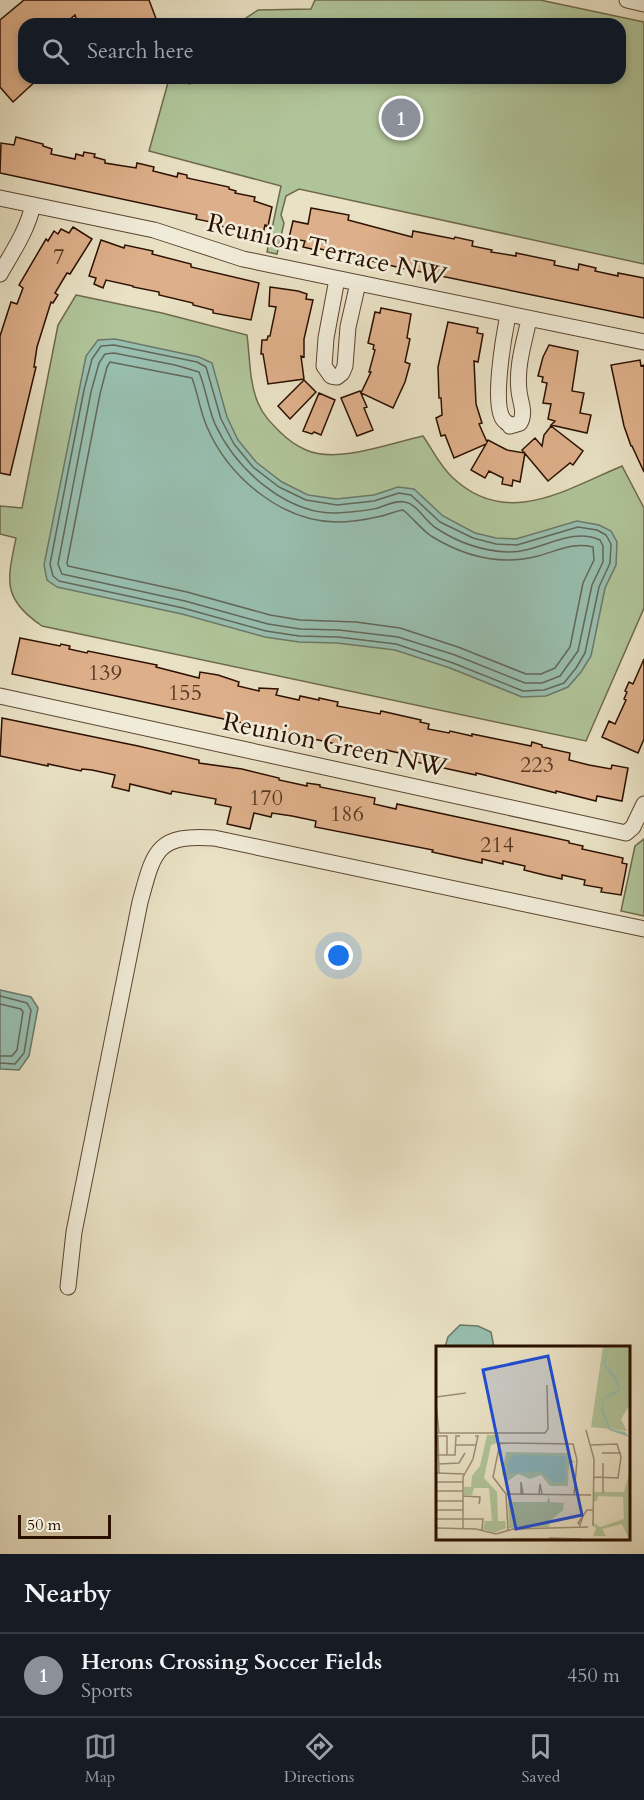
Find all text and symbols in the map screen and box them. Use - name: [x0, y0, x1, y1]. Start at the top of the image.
- search box: [18, 18, 626, 84]
- icon: search: [39, 35, 72, 68]
- text: Search here: [87, 36, 194, 66]
- pin: 1: [382, 96, 420, 140]
- street label: Reunion Terrace NW: [204, 205, 450, 294]
- house number: 7: [53, 242, 65, 272]
- house number: 139: [88, 658, 122, 688]
- house number: 155: [168, 678, 202, 708]
- street label: Reunion Green NW: [220, 704, 450, 785]
- house number: 223: [520, 750, 554, 780]
- house number: 170: [249, 783, 283, 813]
- house number: 186: [330, 799, 364, 829]
- house number: 214: [480, 830, 514, 860]
- your location: [324, 941, 353, 970]
- inset map: [436, 1346, 629, 1539]
- scale bar: [18, 1512, 111, 1540]
- text: 50 m: [27, 1514, 61, 1536]
- text: Nearby: [24, 1576, 112, 1611]
- text: Herons Crossing Soccer Fields: [81, 1647, 382, 1677]
- text: 1: [38, 1662, 49, 1689]
- text: 450 m: [567, 1662, 620, 1689]
- text: Sports: [81, 1677, 133, 1704]
- tab: Map: [84, 1730, 117, 1788]
- tab: Directions: [284, 1730, 354, 1788]
- tab: Saved: [522, 1730, 560, 1788]

